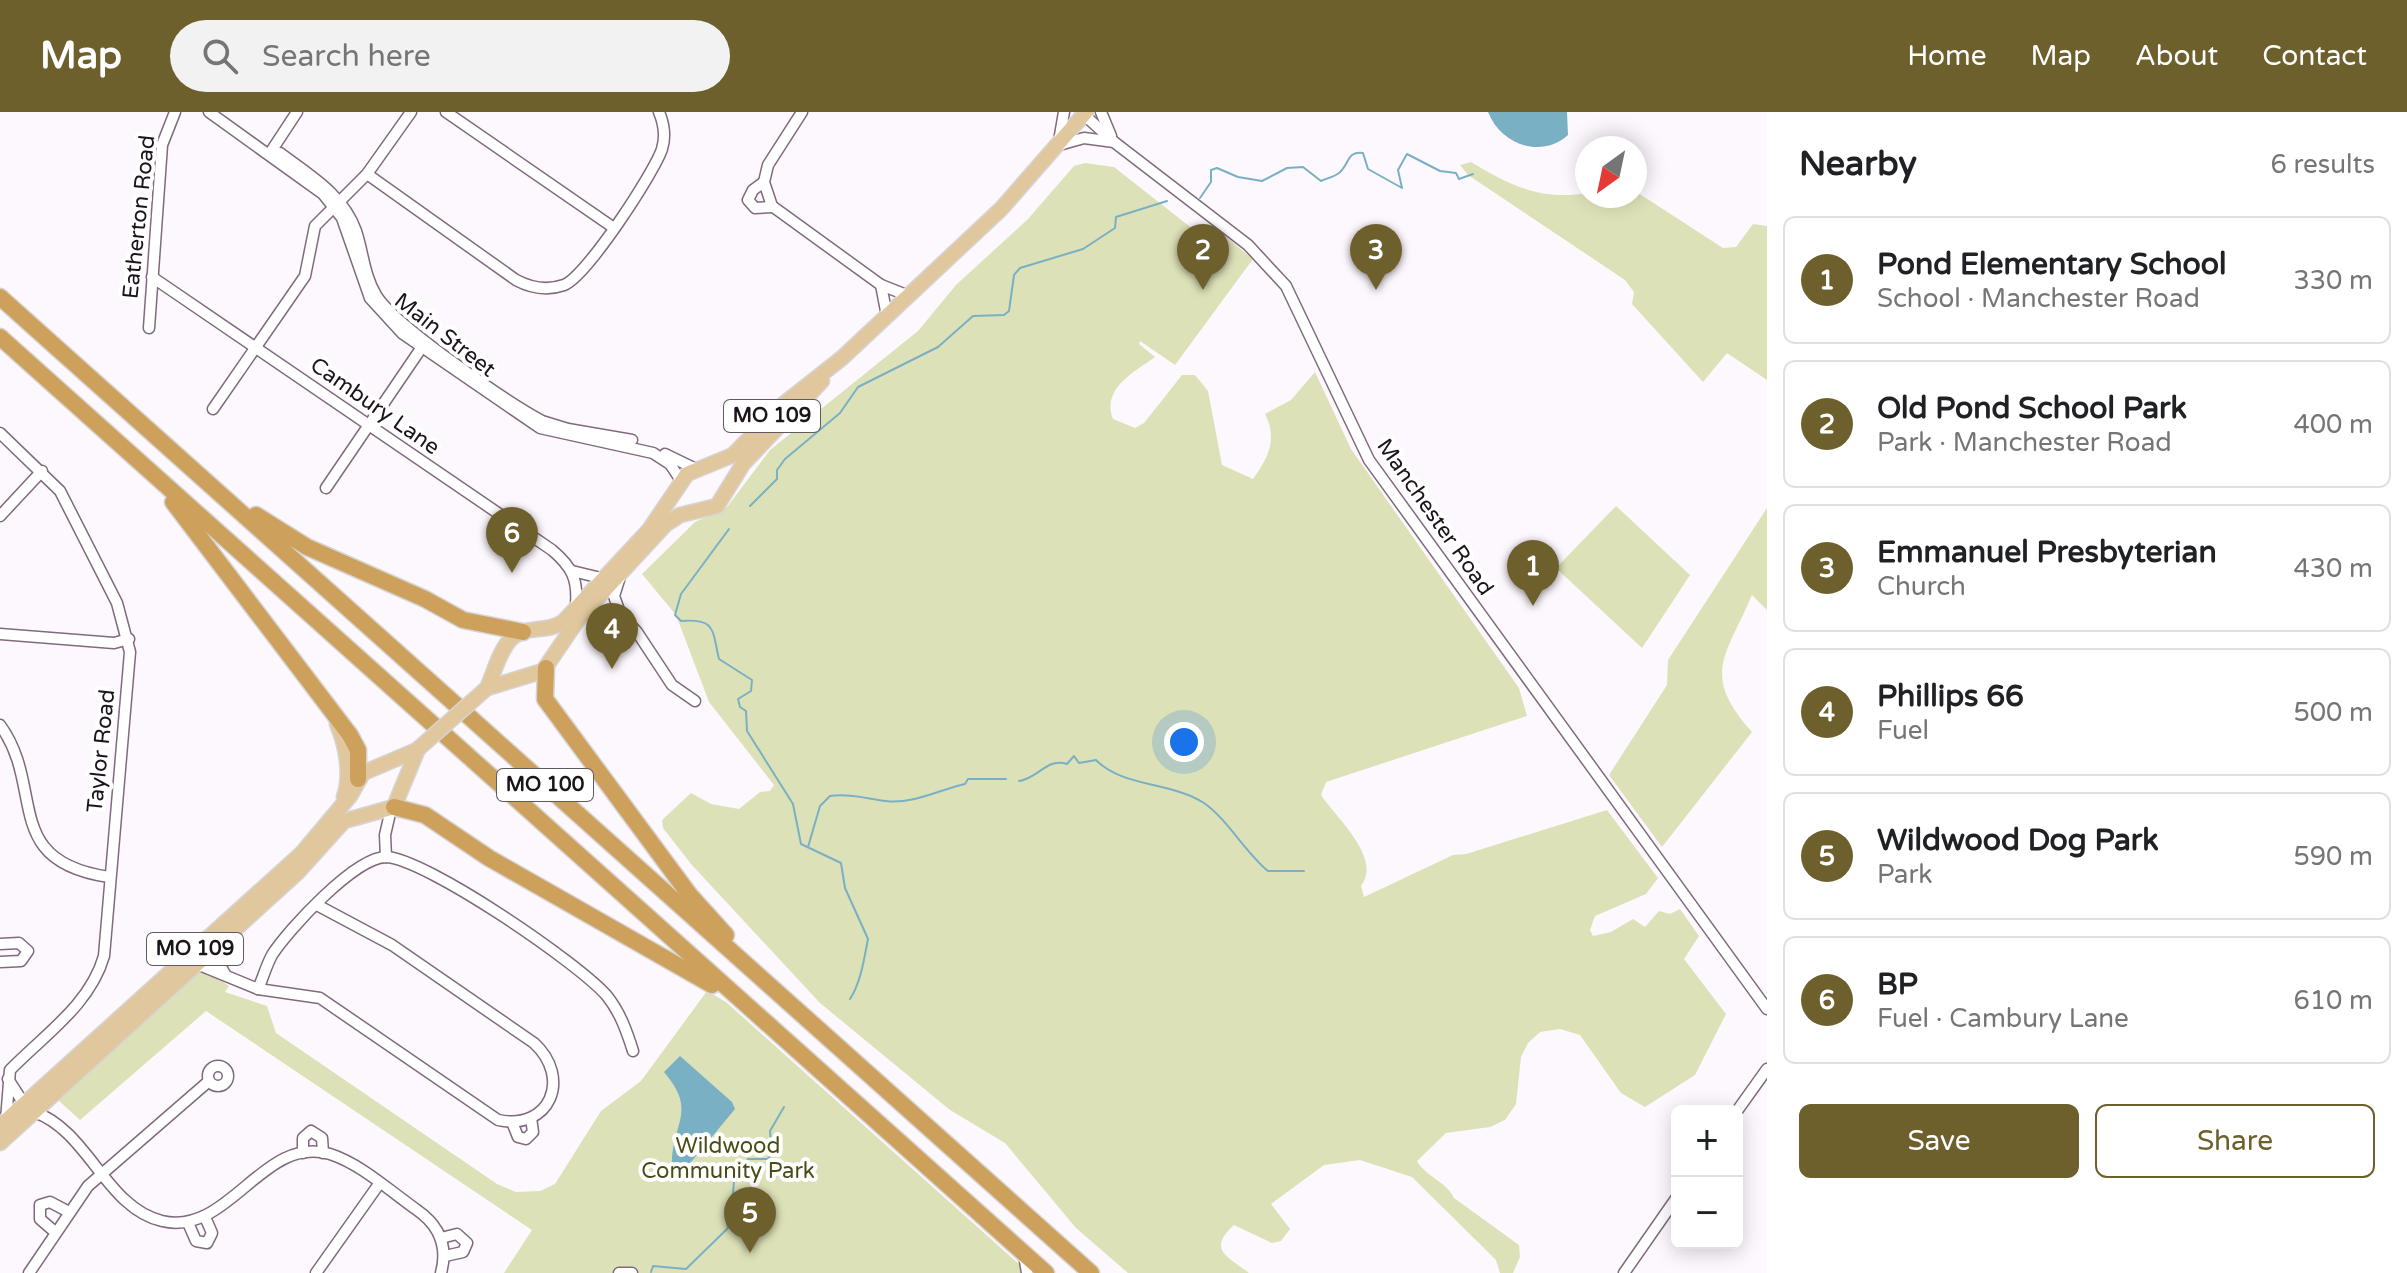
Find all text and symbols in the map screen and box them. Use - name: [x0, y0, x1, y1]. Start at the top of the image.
- search box: [170, 20, 730, 92]
- text: Map: [40, 33, 122, 79]
- icon: search: [198, 34, 242, 78]
- text: Search here: [262, 38, 431, 75]
- text: Home: [1907, 39, 1987, 73]
- text: Map: [2031, 39, 2091, 73]
- text: About: [2135, 39, 2218, 73]
- text: Contact: [2262, 39, 2367, 73]
- street label: Eatherton Road: [117, 134, 161, 300]
- north arrow: [1575, 136, 1647, 208]
- text: Nearby: [1799, 144, 1917, 185]
- text: 6 results: [2270, 149, 2375, 180]
- pin: 2: [1177, 224, 1229, 290]
- pin: 3: [1350, 224, 1402, 290]
- text: Pond Elementary School: [1877, 246, 2226, 283]
- text: 1: [1819, 265, 1835, 296]
- text: 330 m: [2293, 265, 2373, 296]
- text: School · Manchester Road: [1877, 283, 2200, 314]
- street label: Main Street: [389, 287, 501, 383]
- street label: Cambury Lane: [305, 352, 445, 460]
- text: Old Pond School Park: [1877, 390, 2187, 427]
- road number: MO 109: [724, 400, 820, 432]
- text: 2: [1819, 409, 1835, 440]
- text: 400 m: [2293, 409, 2373, 440]
- text: Park · Manchester Road: [1877, 427, 2172, 458]
- street label: Manchester Road: [1371, 434, 1499, 600]
- pin: 6: [486, 507, 538, 573]
- text: Emmanuel Presbyterian: [1877, 534, 2217, 571]
- pin: 1: [1507, 540, 1559, 606]
- text: 3: [1819, 553, 1835, 584]
- text: 430 m: [2293, 553, 2373, 584]
- text: Church: [1877, 571, 1966, 602]
- pin: 4: [586, 603, 638, 669]
- text: Phillips 66: [1877, 678, 2024, 715]
- street label: Taylor Road: [82, 688, 120, 814]
- text: 4: [1819, 697, 1835, 728]
- text: 500 m: [2293, 697, 2373, 728]
- text: Fuel: [1877, 715, 1929, 746]
- your location: [1164, 722, 1204, 762]
- road number: MO 100: [497, 769, 593, 801]
- text: Wildwood Dog Park: [1877, 822, 2159, 859]
- text: 5: [1819, 841, 1835, 872]
- text: 590 m: [2293, 841, 2373, 872]
- text: Park: [1877, 859, 1933, 890]
- road number: MO 109: [147, 933, 243, 965]
- text: BP: [1877, 966, 1918, 1003]
- text: 6: [1819, 985, 1835, 1016]
- text: 610 m: [2293, 985, 2373, 1016]
- text: Fuel · Cambury Lane: [1877, 1003, 2129, 1034]
- button: Save: [1799, 1104, 2079, 1178]
- button: Share: [2095, 1104, 2375, 1178]
- map controls: [1671, 1105, 1743, 1249]
- button: +: [1671, 1105, 1743, 1177]
- park label: Wildwood Community Park: [641, 1133, 815, 1184]
- button: −: [1671, 1177, 1743, 1249]
- pin: 5: [724, 1187, 776, 1253]

